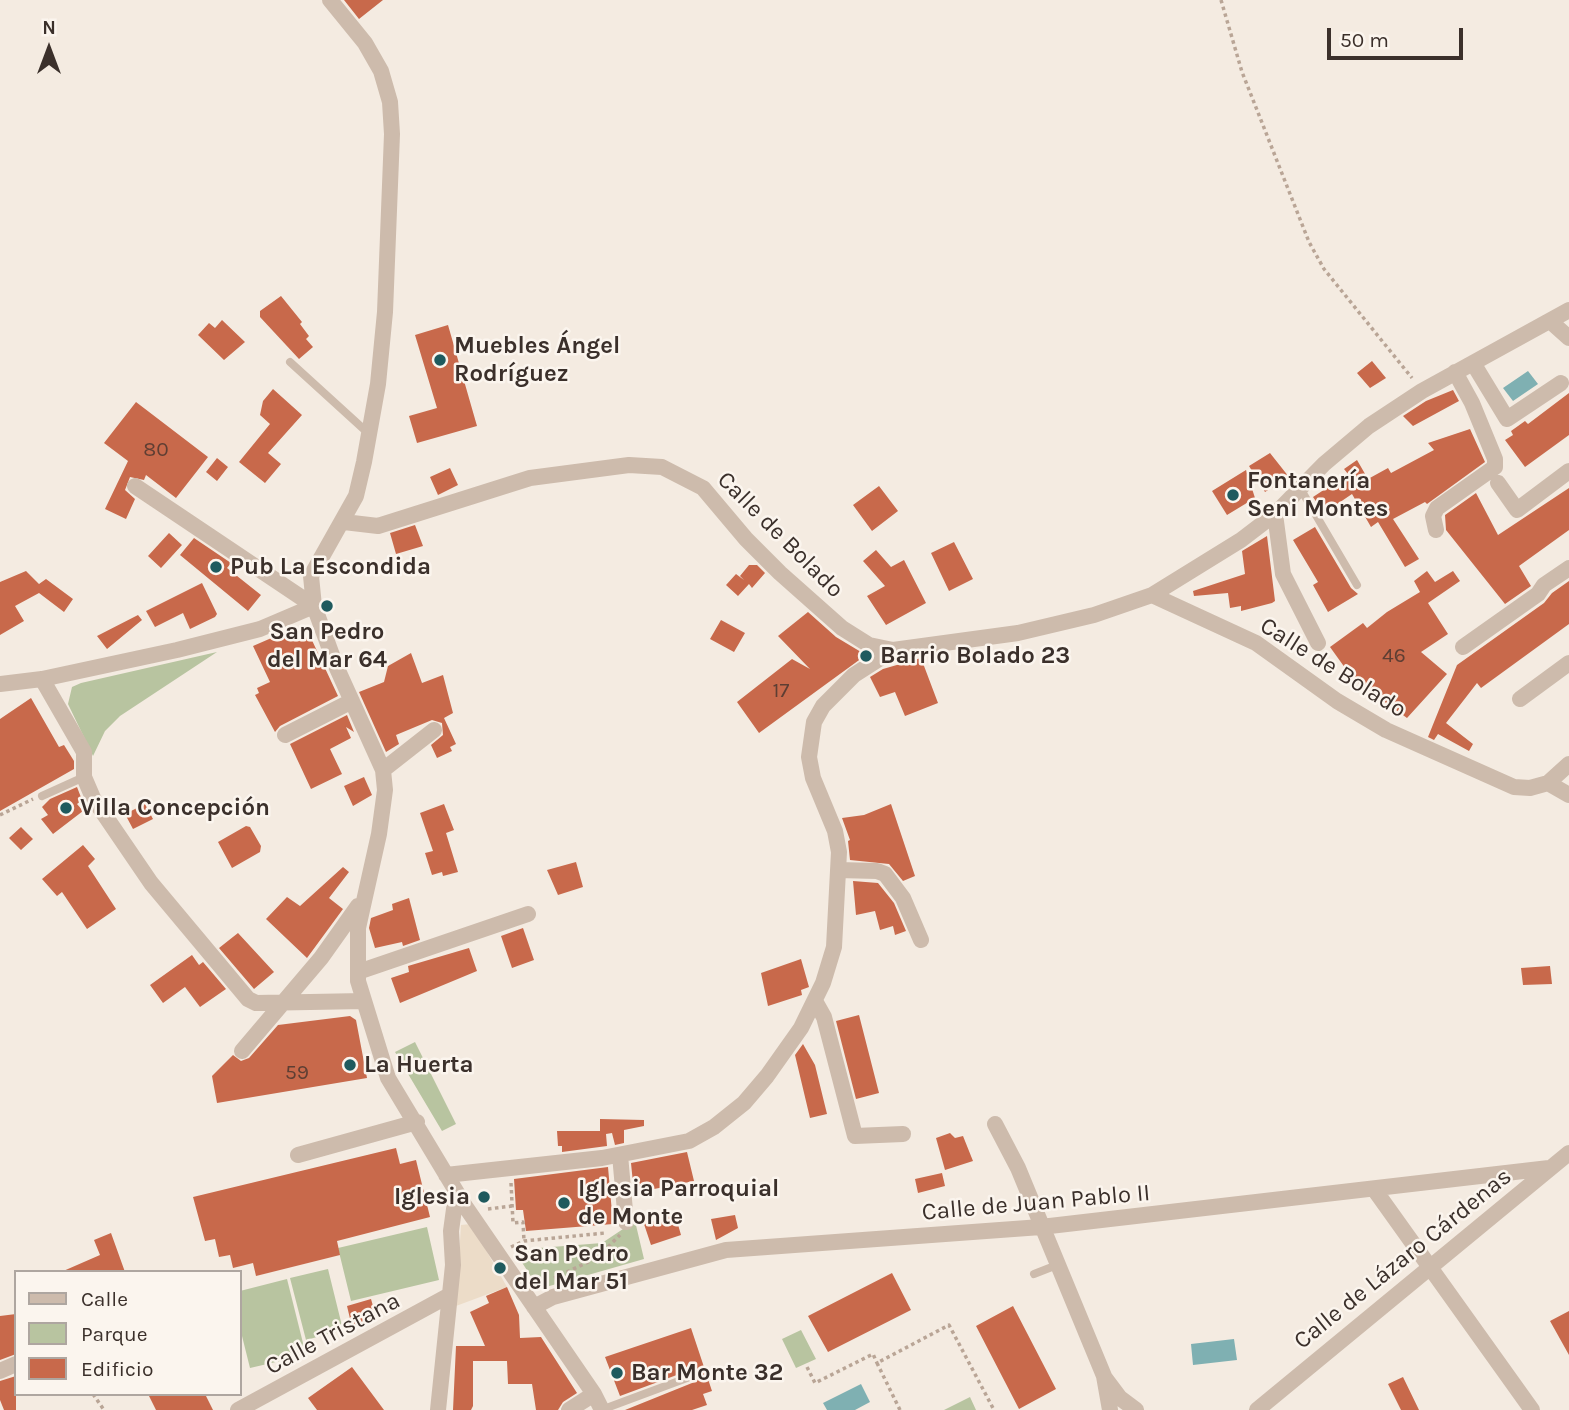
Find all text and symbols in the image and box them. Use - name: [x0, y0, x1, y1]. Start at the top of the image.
- north arrow: [14, 14, 84, 84]
- scale bar: [1331, 14, 1468, 58]
- text: N: [42, 17, 56, 39]
- text: 50 m: [1340, 28, 1389, 52]
- place label: Muebles Ángel Rodríguez: [454, 332, 620, 388]
- marker: Muebles Ángel Rodríguez: [432, 352, 448, 368]
- house number: 80: [143, 437, 169, 463]
- street label: Calle de Bolado: [711, 466, 849, 604]
- place label: Fontanería Seni Montes: [1247, 467, 1388, 523]
- marker: Fontanería Seni Montes: [1225, 487, 1241, 503]
- place label: Pub La Escondida: [230, 553, 431, 581]
- marker: Pub La Escondida: [208, 559, 224, 575]
- marker: San Pedro del Mar 64: [319, 598, 335, 614]
- street label: Calle de Bolado: [1255, 612, 1411, 724]
- place label: San Pedro del Mar 64: [267, 618, 387, 674]
- place label: Barrio Bolado 23: [880, 642, 1070, 670]
- house number: 46: [1382, 643, 1406, 669]
- marker: Barrio Bolado 23: [858, 648, 874, 664]
- house number: 17: [773, 678, 789, 704]
- place label: Villa Concepción: [80, 794, 270, 822]
- marker: Villa Concepción: [58, 800, 74, 816]
- place label: La Huerta: [364, 1051, 474, 1079]
- marker: La Huerta: [342, 1057, 358, 1073]
- house number: 59: [285, 1060, 309, 1086]
- street label: Calle de Lázaro Cárdenas: [1288, 1162, 1518, 1356]
- place label: Iglesia Parroquial de Monte: [578, 1175, 779, 1231]
- street label: Calle de Juan Pablo II: [921, 1179, 1151, 1227]
- place label: Iglesia: [394, 1183, 470, 1211]
- marker: Iglesia: [476, 1189, 492, 1205]
- marker: Iglesia Parroquial de Monte: [556, 1195, 572, 1211]
- place label: San Pedro del Mar 51: [514, 1240, 629, 1296]
- marker: San Pedro del Mar 51: [492, 1260, 508, 1276]
- legend: [14, 1270, 242, 1396]
- text: Calle: [81, 1287, 128, 1311]
- street label: Calle Tristana: [261, 1287, 405, 1381]
- text: Parque: [81, 1322, 148, 1346]
- text: Edificio: [81, 1357, 154, 1381]
- place label: Bar Monte 32: [631, 1359, 783, 1387]
- marker: Bar Monte 32: [609, 1365, 625, 1381]

